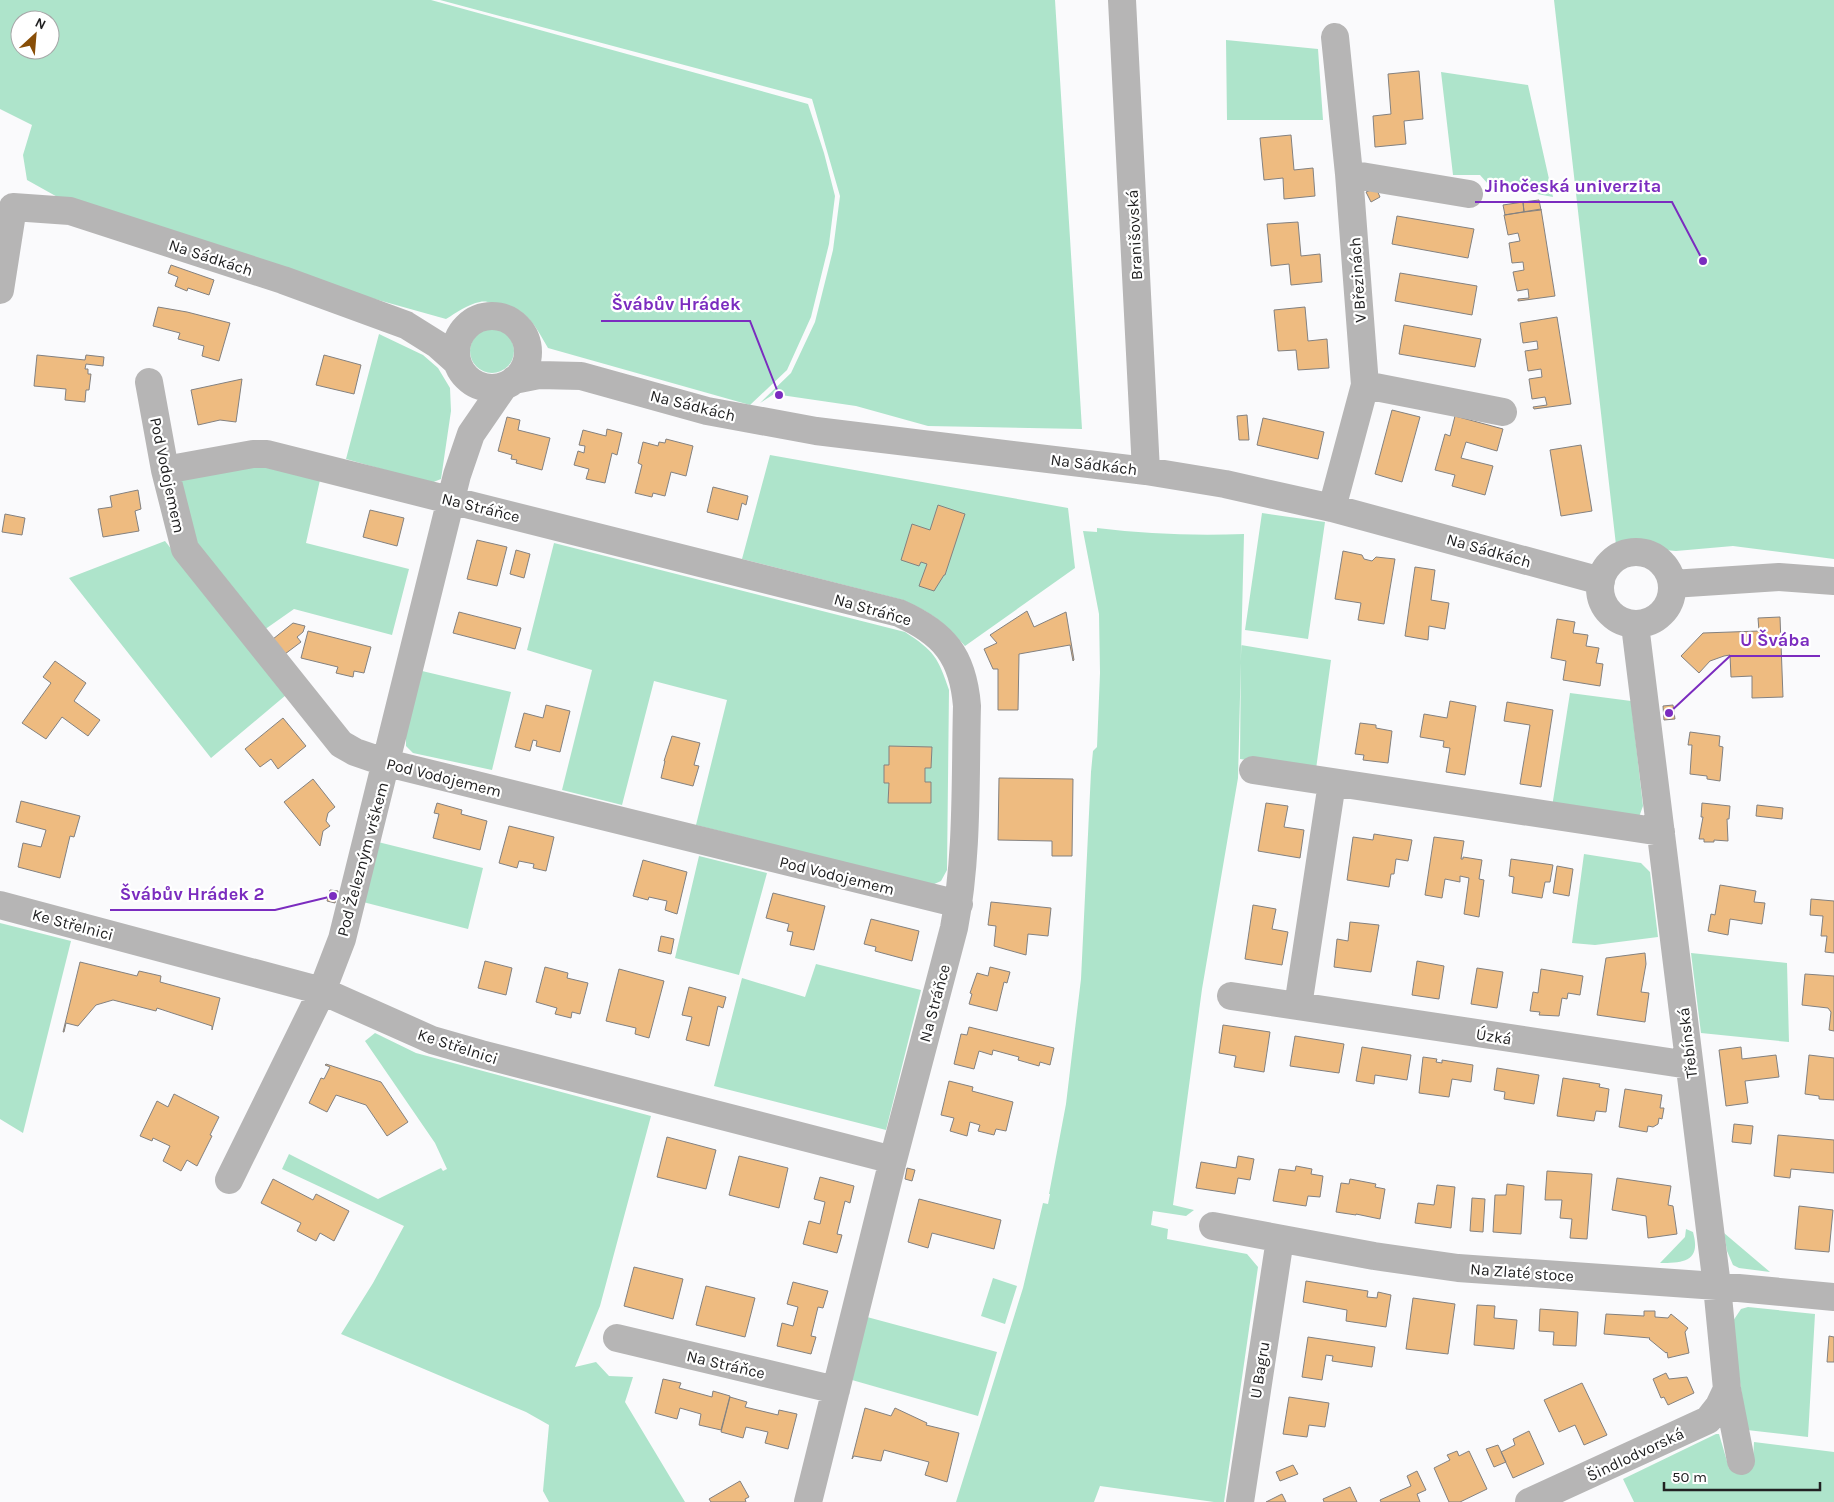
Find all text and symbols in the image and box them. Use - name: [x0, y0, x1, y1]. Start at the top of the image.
- north arrow: [10, 10, 60, 60]
- text: N: [32, 14, 49, 34]
- callout: Jihočeská univerzita: [1475, 169, 1672, 202]
- text: Jihočeská univerzita: [1485, 175, 1661, 197]
- street label: Branišovská: [1123, 189, 1146, 281]
- street label: Na Sádkách: [166, 235, 255, 280]
- street label: V Březinách: [1345, 237, 1370, 323]
- callout: Švábův Hrádek: [601, 288, 750, 321]
- text: Švábův Hrádek: [611, 293, 741, 315]
- street label: Na Sádkách: [648, 386, 738, 425]
- street label: Pod Vodojemem: [146, 416, 189, 535]
- street label: Na Sádkách: [1049, 450, 1138, 479]
- street label: Na Stráňce: [440, 489, 522, 526]
- street label: Na Sádkách: [1444, 529, 1533, 572]
- street label: Na Stráňce: [832, 589, 914, 630]
- callout: U Švába: [1730, 623, 1820, 656]
- text: U Švába: [1740, 629, 1810, 651]
- street label: Pod Vodojemem: [384, 754, 503, 801]
- street label: Pod Železným vrškem: [333, 780, 392, 938]
- street label: Pod Vodojemem: [777, 852, 896, 899]
- callout: Švábův Hrádek 2: [110, 877, 275, 910]
- text: Švábův Hrádek 2: [120, 883, 264, 905]
- street label: Ke Střelnici: [30, 905, 116, 944]
- street label: Na Stráňce: [915, 962, 954, 1044]
- street label: Třebínská: [1674, 1007, 1701, 1079]
- street label: Úzká: [1475, 1024, 1513, 1049]
- street label: Ke Střelnici: [415, 1025, 500, 1068]
- street label: Na Zlaté stoce: [1469, 1259, 1574, 1286]
- street label: U Bagru: [1246, 1340, 1273, 1400]
- street label: Na Stráňce: [685, 1346, 767, 1383]
- street label: Šindlodvorská: [1584, 1424, 1687, 1485]
- scale bar: [1664, 1460, 1820, 1492]
- text: 50 m: [1672, 1468, 1707, 1486]

